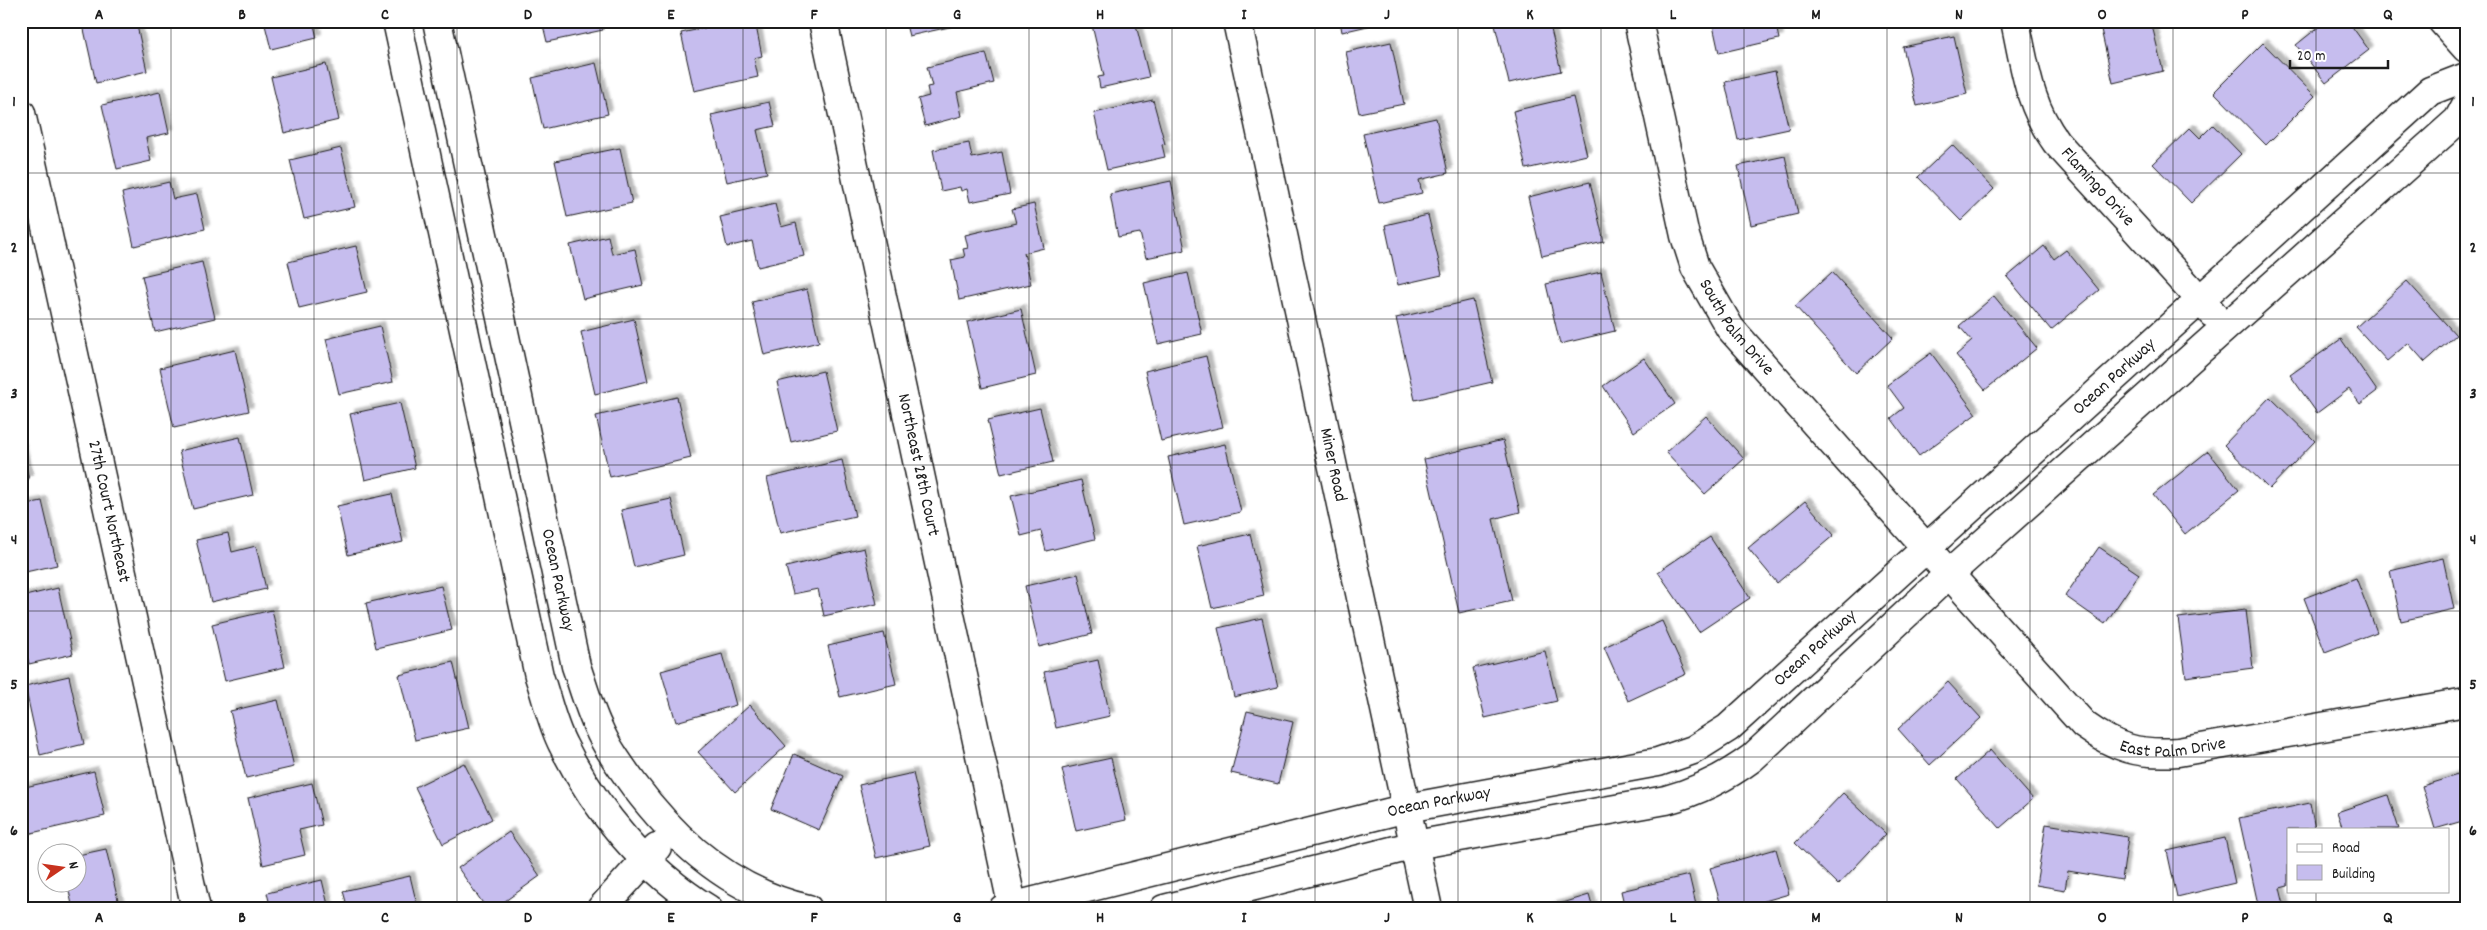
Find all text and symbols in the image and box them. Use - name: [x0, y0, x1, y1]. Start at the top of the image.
- text: A: [95, 4, 104, 27]
- text: B: [238, 4, 246, 27]
- text: C: [381, 4, 389, 27]
- text: D: [524, 4, 533, 27]
- text: E: [667, 4, 675, 27]
- text: F: [810, 4, 818, 27]
- text: G: [953, 4, 961, 27]
- text: H: [1096, 4, 1104, 27]
- text: I: [1242, 4, 1248, 27]
- text: J: [1384, 4, 1390, 27]
- text: K: [1526, 4, 1534, 27]
- text: L: [1670, 4, 1677, 27]
- text: M: [1811, 4, 1821, 27]
- text: N: [1955, 4, 1963, 27]
- text: O: [2097, 4, 2107, 27]
- text: P: [2241, 4, 2249, 27]
- text: Q: [2383, 4, 2393, 27]
- scale bar: [2290, 38, 2387, 70]
- text: 20 m: [2297, 46, 2325, 68]
- text: 1: [12, 91, 16, 114]
- text: 1: [2471, 91, 2475, 114]
- street label: Flamingo Drive: [2054, 142, 2140, 232]
- text: 2: [11, 237, 18, 260]
- text: 2: [2470, 237, 2477, 260]
- street label: South Palm Drive: [1692, 275, 1780, 382]
- street label: Ocean Parkway: [2068, 332, 2162, 422]
- text: 3: [10, 383, 18, 406]
- text: 3: [2469, 383, 2477, 406]
- street label: Northeast 28th Court: [891, 391, 945, 539]
- street label: Miner Road: [1312, 426, 1353, 504]
- street label: 27th Court Northeast: [81, 438, 136, 585]
- street label: Ocean Parkway: [534, 526, 581, 635]
- text: 4: [11, 529, 17, 552]
- text: 4: [2470, 529, 2476, 552]
- street label: Ocean Parkway: [1768, 604, 1863, 693]
- text: 5: [10, 674, 18, 697]
- text: 5: [2469, 674, 2477, 697]
- street label: East Palm Drive: [2116, 731, 2228, 765]
- street label: Ocean Parkway: [1385, 780, 1493, 825]
- text: 6: [10, 820, 18, 843]
- text: 6: [2469, 820, 2477, 843]
- legend: [2287, 828, 2450, 892]
- text: Road: [2332, 838, 2360, 860]
- north arrow: [38, 842, 88, 892]
- text: N: [62, 860, 83, 871]
- text: Building: [2332, 864, 2375, 886]
- text: A: [95, 907, 104, 930]
- text: B: [238, 907, 246, 930]
- text: C: [381, 907, 389, 930]
- text: D: [524, 907, 533, 930]
- text: E: [667, 907, 675, 930]
- text: F: [810, 907, 818, 930]
- text: G: [953, 907, 961, 930]
- text: H: [1096, 907, 1104, 930]
- text: I: [1242, 907, 1248, 930]
- text: J: [1384, 907, 1390, 930]
- text: K: [1526, 907, 1534, 930]
- text: L: [1670, 907, 1677, 930]
- text: M: [1811, 907, 1821, 930]
- text: N: [1955, 907, 1963, 930]
- text: O: [2097, 907, 2107, 930]
- text: P: [2241, 907, 2249, 930]
- text: Q: [2383, 907, 2393, 930]

